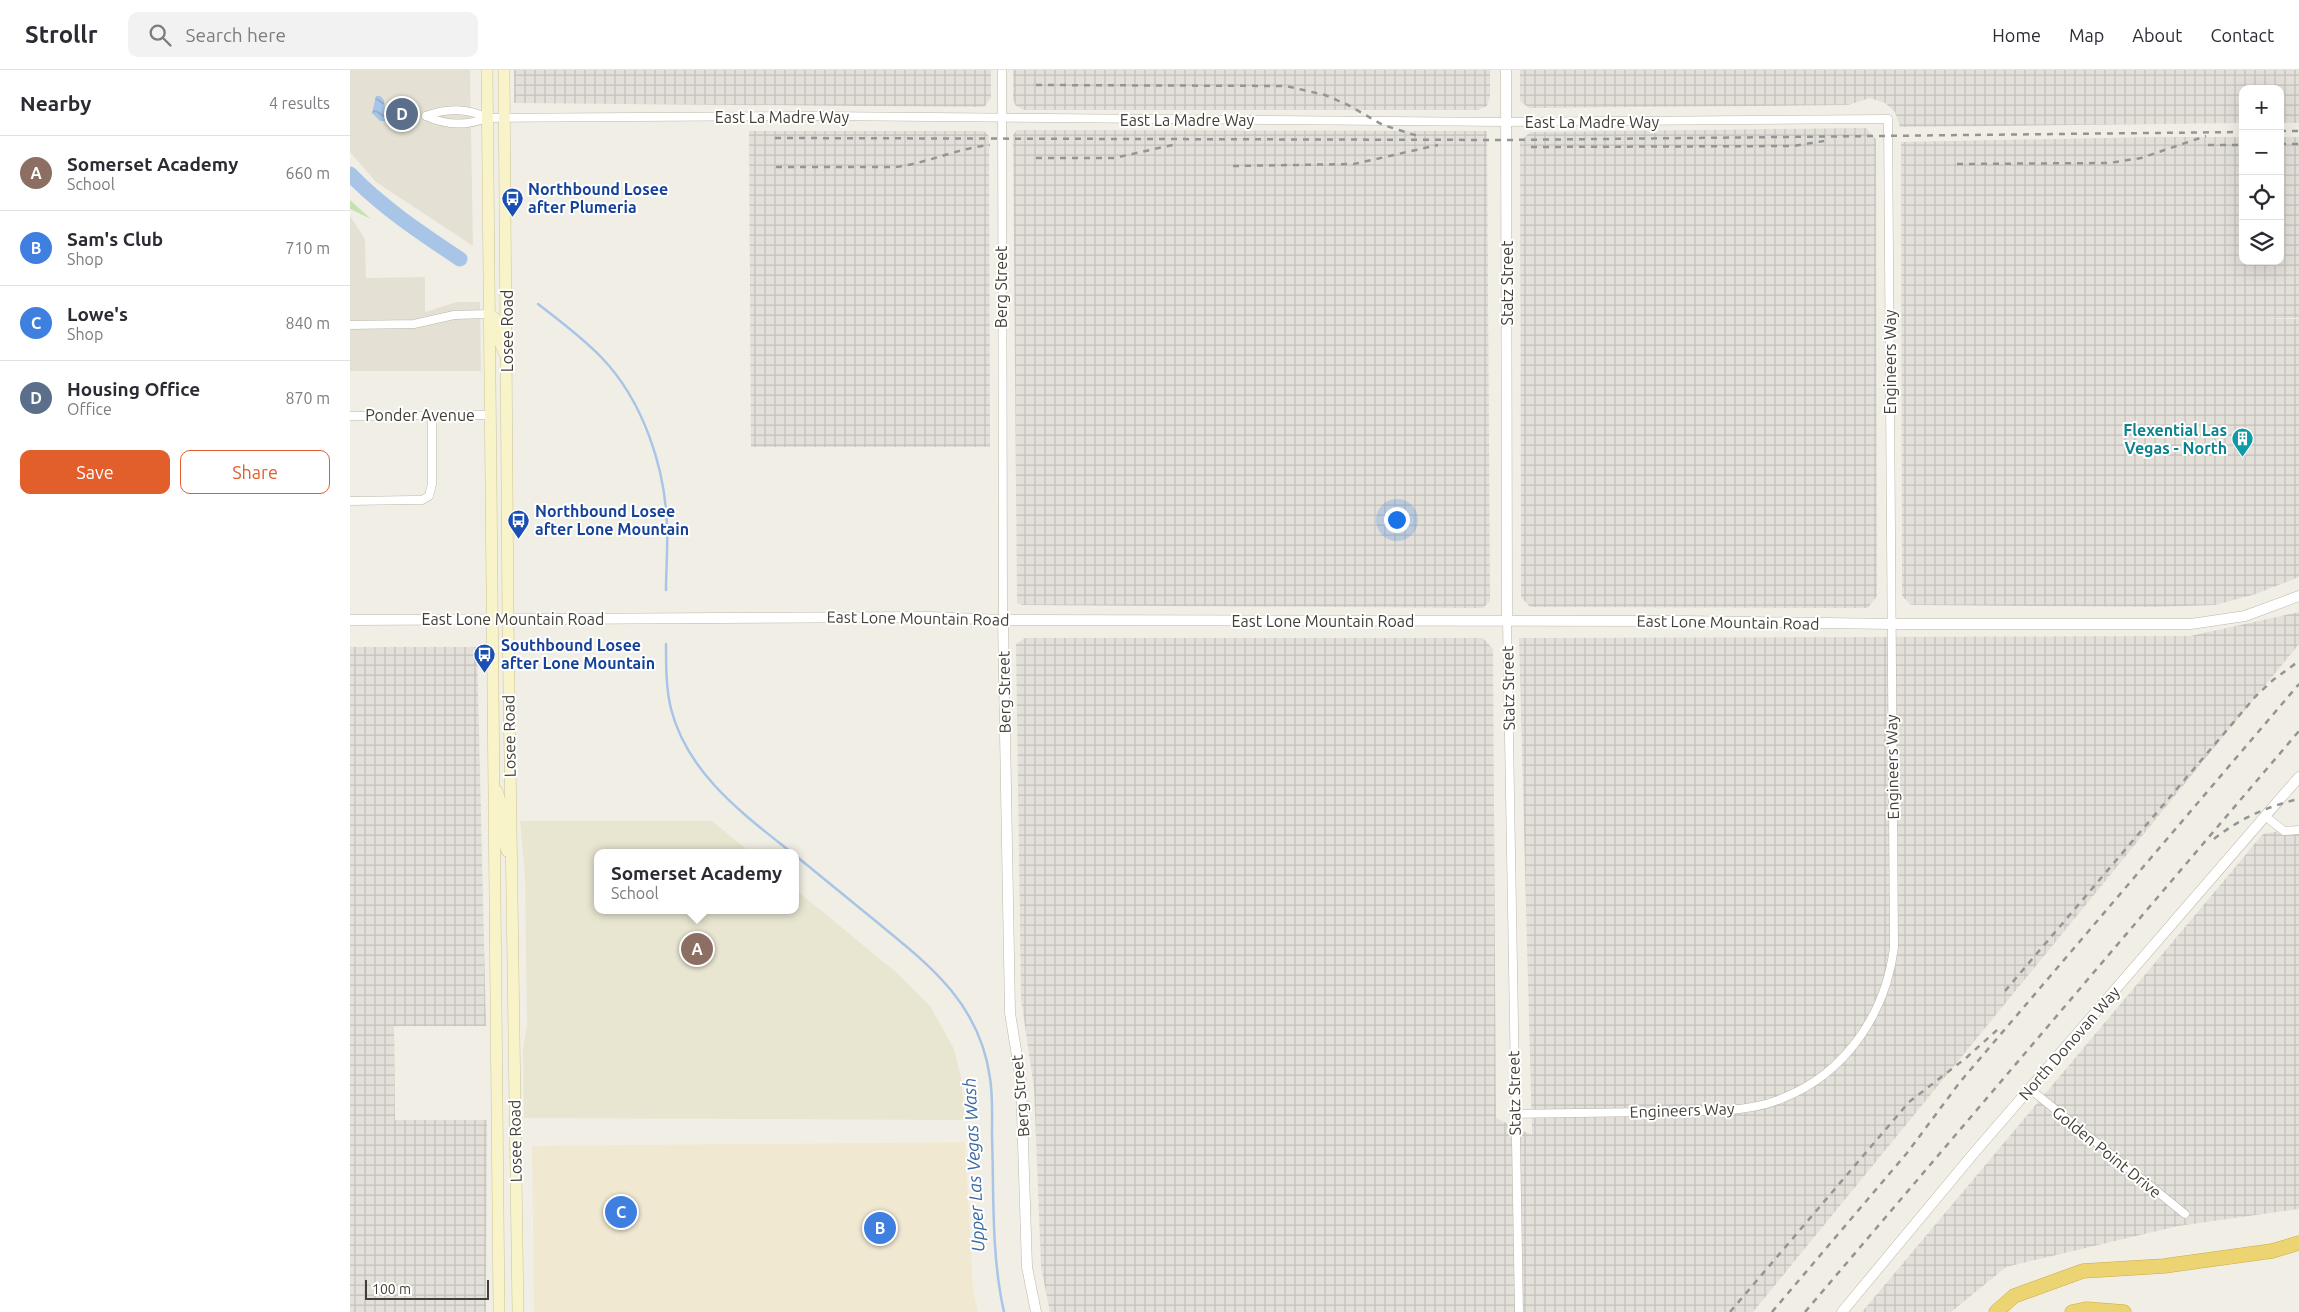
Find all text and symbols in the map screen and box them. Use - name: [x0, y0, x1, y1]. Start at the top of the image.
- search box: [128, 12, 478, 57]
- text: Strollr: [25, 21, 98, 48]
- icon: search: [146, 21, 174, 49]
- text: Search here: [186, 24, 286, 46]
- text: Home: [1992, 25, 2041, 45]
- text: Map: [2069, 25, 2104, 45]
- text: About: [2132, 25, 2182, 45]
- text: Contact: [2210, 25, 2274, 45]
- map controls: [2239, 85, 2284, 265]
- button: +: [2239, 85, 2284, 130]
- text: Nearby: [20, 91, 91, 115]
- text: 4 results: [269, 94, 330, 112]
- pin: D: [386, 95, 418, 133]
- street label: East La Madre Way: [715, 108, 850, 126]
- street label: East La Madre Way: [1120, 111, 1255, 129]
- street label: East La Madre Way: [1525, 113, 1660, 131]
- button: −: [2239, 130, 2284, 175]
- text: Somerset Academy: [67, 153, 238, 175]
- text: A: [30, 164, 42, 182]
- text: 660 m: [285, 164, 330, 182]
- text: School: [67, 175, 115, 193]
- button: locate: [2239, 175, 2284, 220]
- place label: Northbound Losee after Plumeria: [528, 180, 668, 216]
- bus stop icon: Northbound Losee after Plumeria: [500, 186, 524, 217]
- button: layers: [2239, 220, 2284, 265]
- text: Sam's Club: [67, 228, 163, 250]
- text: B: [31, 239, 41, 257]
- text: 710 m: [285, 239, 330, 257]
- street label: Statz Street: [1498, 240, 1516, 325]
- street label: Berg Street: [992, 245, 1010, 328]
- text: Shop: [67, 250, 103, 268]
- street label: Losee Road: [498, 290, 516, 372]
- text: Lowe's: [67, 303, 128, 325]
- street label: Engineers Way: [1881, 309, 1899, 415]
- text: C: [31, 314, 41, 332]
- text: 840 m: [285, 314, 330, 332]
- text: Shop: [67, 325, 103, 343]
- text: Housing Office: [67, 378, 200, 400]
- text: D: [30, 389, 42, 407]
- text: 870 m: [285, 389, 330, 407]
- text: Office: [67, 400, 112, 418]
- street label: Ponder Avenue: [365, 406, 475, 424]
- place label: Flexential Las Vegas - North: [2123, 421, 2227, 457]
- building icon: Flexential Las Vegas - North: [2231, 427, 2255, 458]
- button: Save: [20, 450, 170, 494]
- button: Share: [180, 450, 330, 494]
- place label: Northbound Losee after Lone Mountain: [535, 502, 689, 538]
- your location: [1384, 507, 1410, 533]
- bus stop icon: Northbound Losee after Lone Mountain: [507, 508, 531, 539]
- street label: East Lone Mountain Road: [826, 607, 1010, 629]
- street label: East Lone Mountain Road: [422, 610, 604, 628]
- street label: East Lone Mountain Road: [1636, 611, 1820, 633]
- street label: East Lone Mountain Road: [1232, 612, 1414, 630]
- place label: Southbound Losee after Lone Mountain: [501, 636, 655, 672]
- bus stop icon: Southbound Losee after Lone Mountain: [473, 642, 497, 673]
- street label: Statz Street: [1498, 645, 1518, 731]
- street label: Berg Street: [994, 650, 1014, 733]
- street label: Losee Road: [499, 695, 519, 777]
- street label: Engineers Way: [1882, 714, 1902, 820]
- popup: [594, 849, 799, 914]
- text: Somerset Academy: [611, 862, 782, 884]
- text: School: [611, 884, 659, 902]
- pin: A: [681, 930, 713, 968]
- street label: North Donovan Way: [2015, 982, 2123, 1103]
- street label: Statz Street: [1504, 1050, 1524, 1136]
- street label: Berg Street: [1007, 1053, 1033, 1138]
- water label: Upper Las Vegas Wash: [958, 1077, 988, 1253]
- street label: Engineers Way: [1629, 1099, 1735, 1121]
- street label: Losee Road: [505, 1100, 525, 1182]
- street label: Golden Point Drive: [2049, 1103, 2165, 1201]
- pin: C: [605, 1193, 637, 1231]
- pin: B: [864, 1209, 896, 1247]
- scale bar: [365, 1277, 489, 1300]
- text: 100 m: [372, 1281, 411, 1297]

